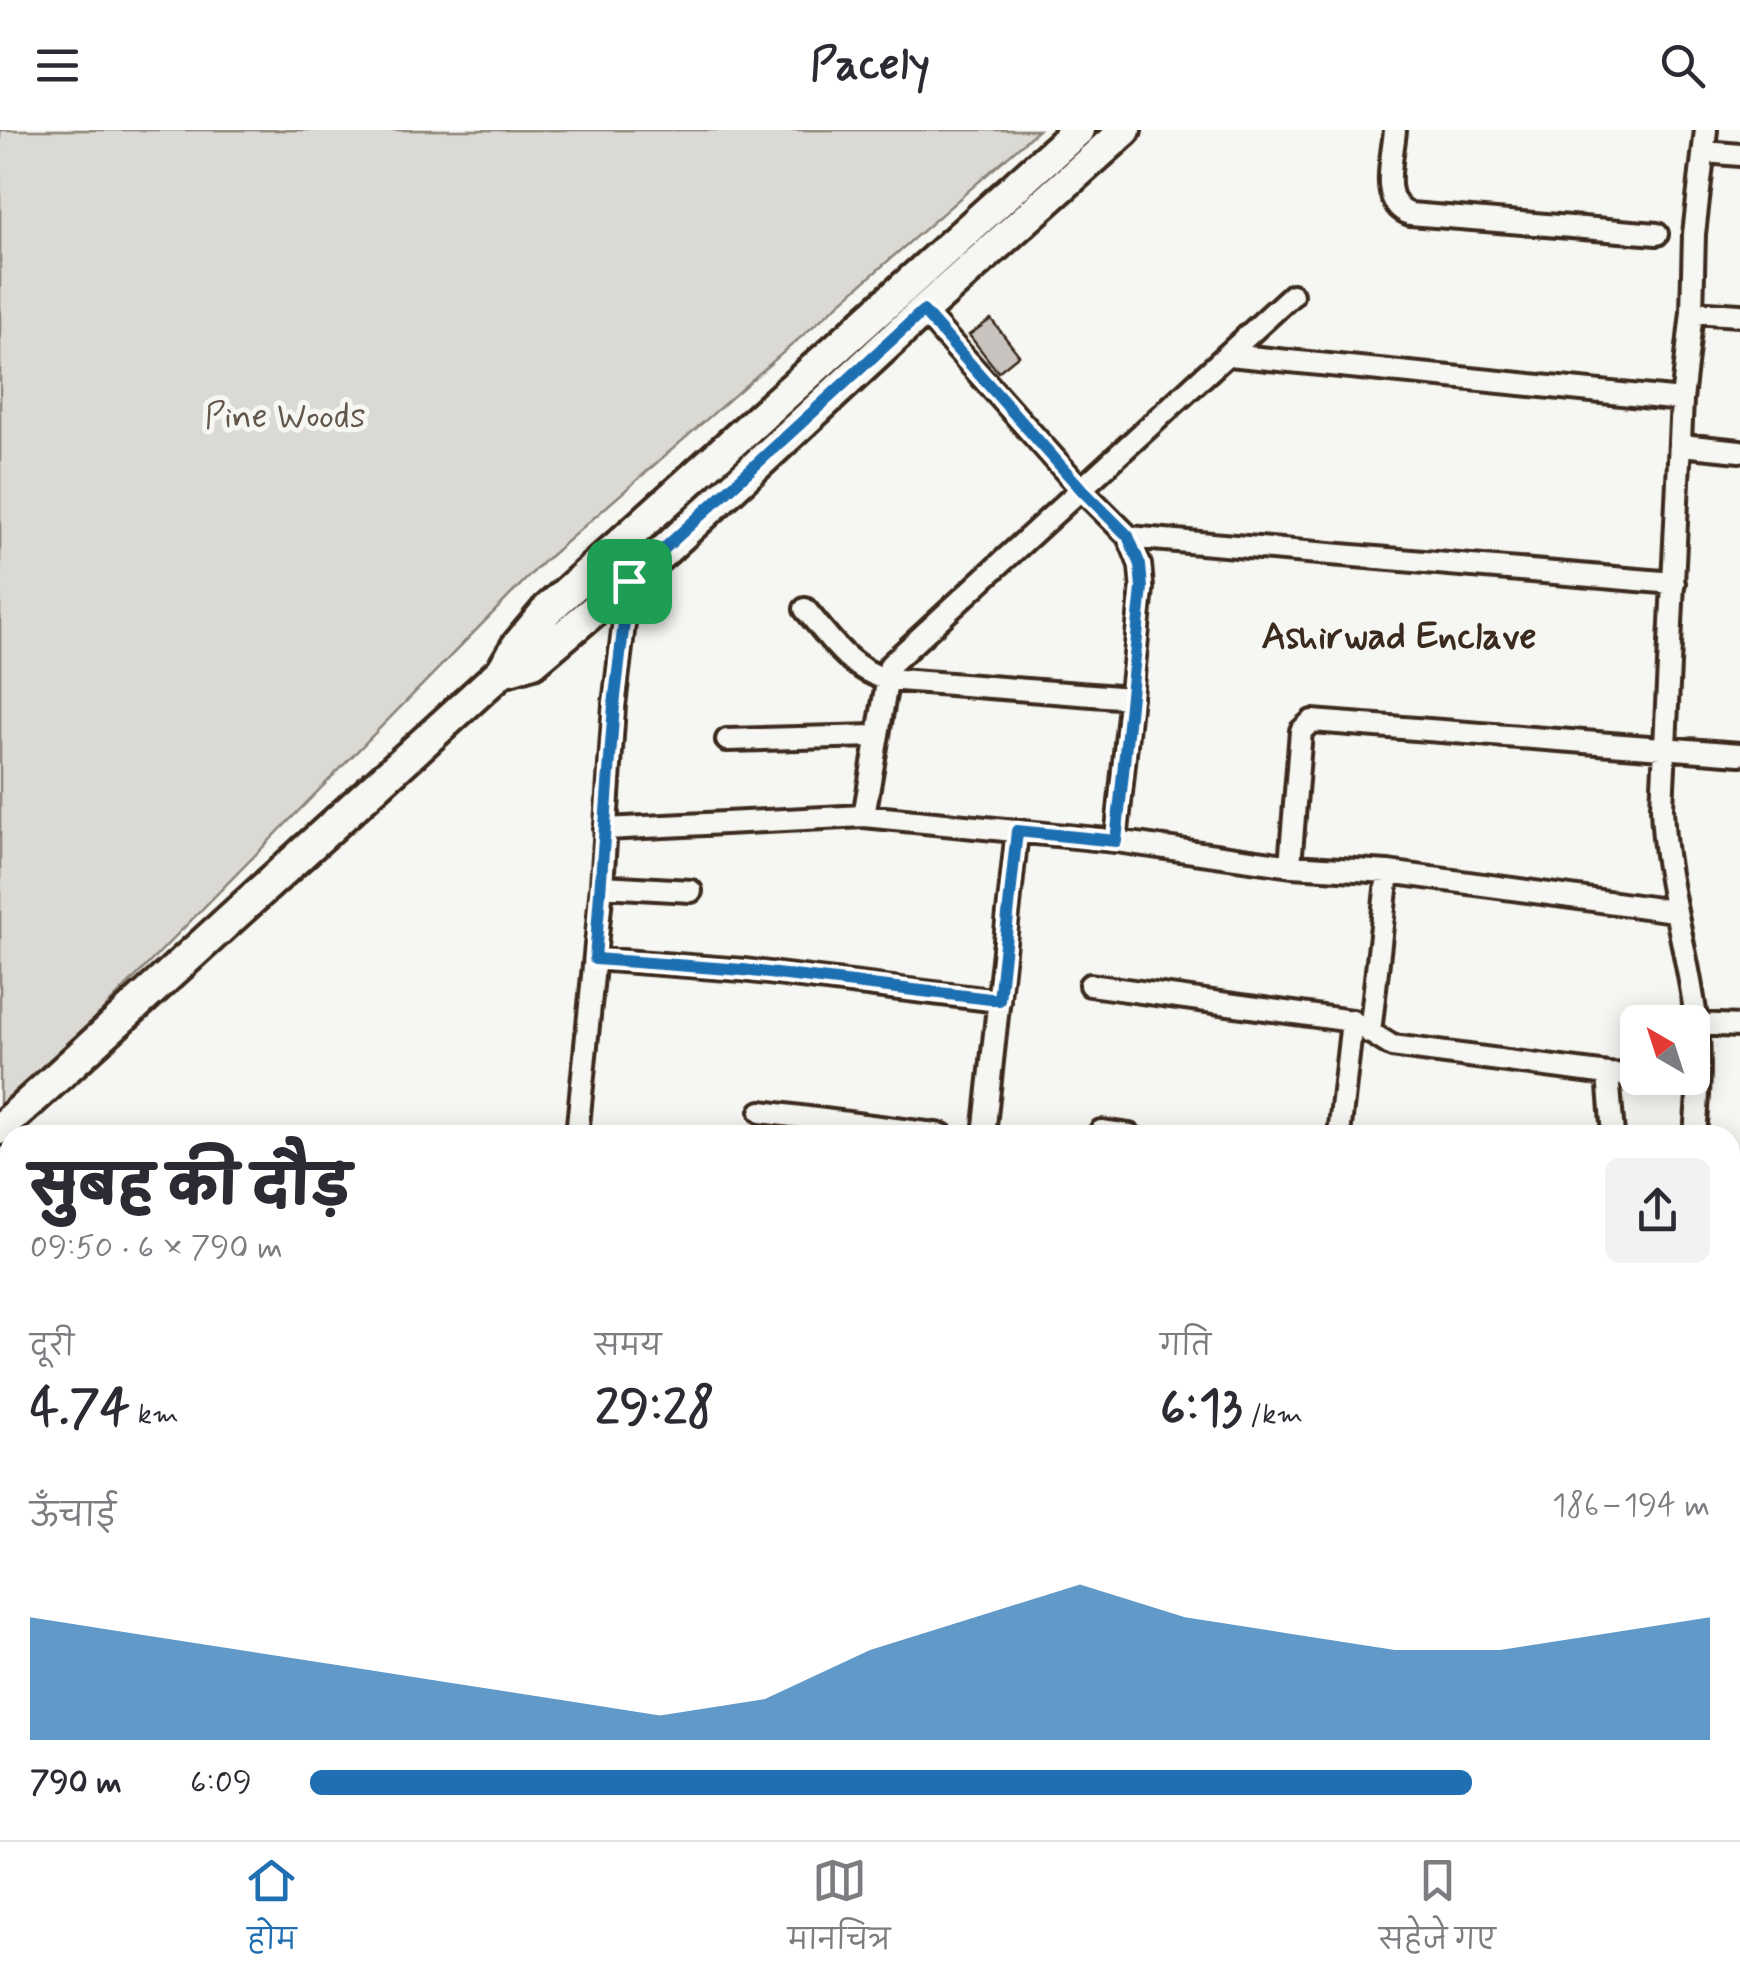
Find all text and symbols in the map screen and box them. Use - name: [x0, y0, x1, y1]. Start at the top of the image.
- text: Pacely: [810, 36, 930, 95]
- icon: menu: [30, 38, 85, 93]
- icon: search: [1655, 38, 1710, 93]
- park label: Pine Woods: [204, 394, 366, 440]
- pin: [587, 539, 672, 624]
- icon: arrive: [602, 554, 657, 609]
- district label: Ashirwad Enclave: [1261, 613, 1537, 662]
- north arrow: [1620, 1005, 1710, 1095]
- map controls: [1620, 1005, 1710, 1095]
- text: सुबह की दौड़: [30, 1153, 351, 1225]
- button: share: [1605, 1158, 1710, 1263]
- text: 09:50 · 6 × 790 m: [30, 1227, 283, 1269]
- text: दूरी: [30, 1329, 74, 1366]
- text: समय: [595, 1329, 662, 1366]
- text: गति: [1160, 1329, 1211, 1366]
- text: 4.74: [30, 1376, 130, 1442]
- text: 29:28: [595, 1376, 715, 1442]
- text: 6:13: [1160, 1376, 1242, 1442]
- text: km: [130, 1397, 179, 1434]
- text: /km: [1242, 1397, 1303, 1434]
- text: 186–194 m: [1552, 1485, 1710, 1527]
- text: ऊँचाई: [30, 1496, 116, 1538]
- text: 790 m: [30, 1762, 122, 1804]
- text: 6:09: [190, 1762, 252, 1804]
- tab: होम: [244, 1853, 299, 1970]
- tab: मानचित्र: [788, 1853, 891, 1970]
- tab: सहेजे गए: [1379, 1853, 1496, 1970]

